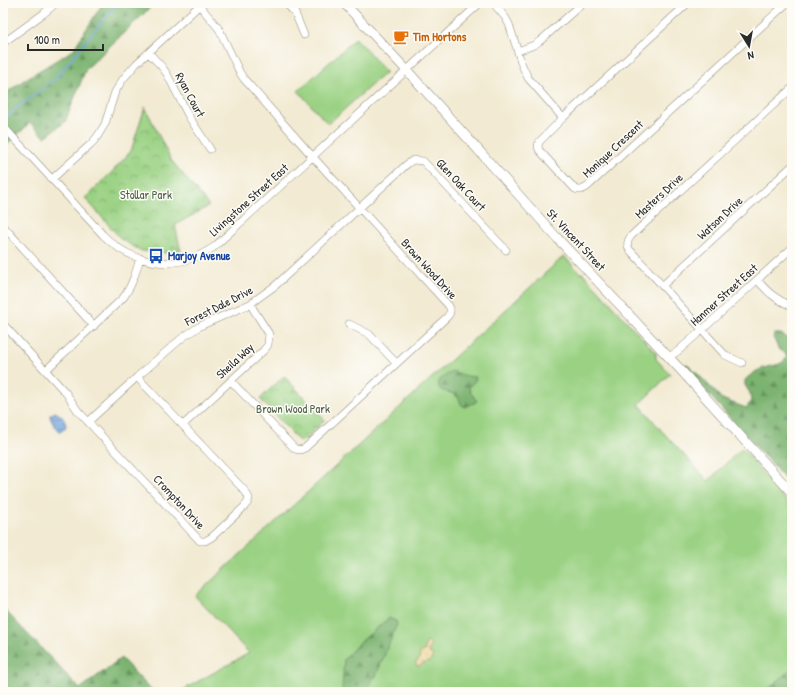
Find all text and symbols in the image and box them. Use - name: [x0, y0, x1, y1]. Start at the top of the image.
- scale bar: [28, 26, 103, 52]
- north arrow: [729, 26, 769, 66]
- cafe icon: Tim Hortons: [392, 28, 410, 46]
- place label: Tim Hortons: [412, 28, 467, 45]
- text: 100 m: [34, 31, 60, 48]
- text: N: [747, 48, 755, 63]
- street label: Ryan Court: [172, 69, 210, 121]
- street label: Monique Crescent: [578, 115, 647, 181]
- street label: Glen Oak Court: [433, 155, 491, 215]
- street label: Livingstone Street East: [205, 159, 293, 240]
- street label: Masters Drive: [631, 169, 687, 222]
- park label: Stollar Park: [120, 186, 172, 203]
- street label: Watson Drive: [693, 192, 746, 243]
- street label: St. Vincent Street: [543, 205, 610, 275]
- street label: Brown Wood Drive: [398, 235, 461, 303]
- bus stop icon: Marjoy Avenue: [147, 247, 165, 265]
- place label: Marjoy Avenue: [168, 247, 231, 265]
- street label: Hanmer Street East: [686, 259, 762, 330]
- street label: Forest Dale Drive: [181, 281, 256, 330]
- street label: Sheila Way: [212, 339, 257, 382]
- park label: Brown Wood Park: [256, 400, 330, 417]
- street label: Crompton Drive: [150, 471, 209, 533]

